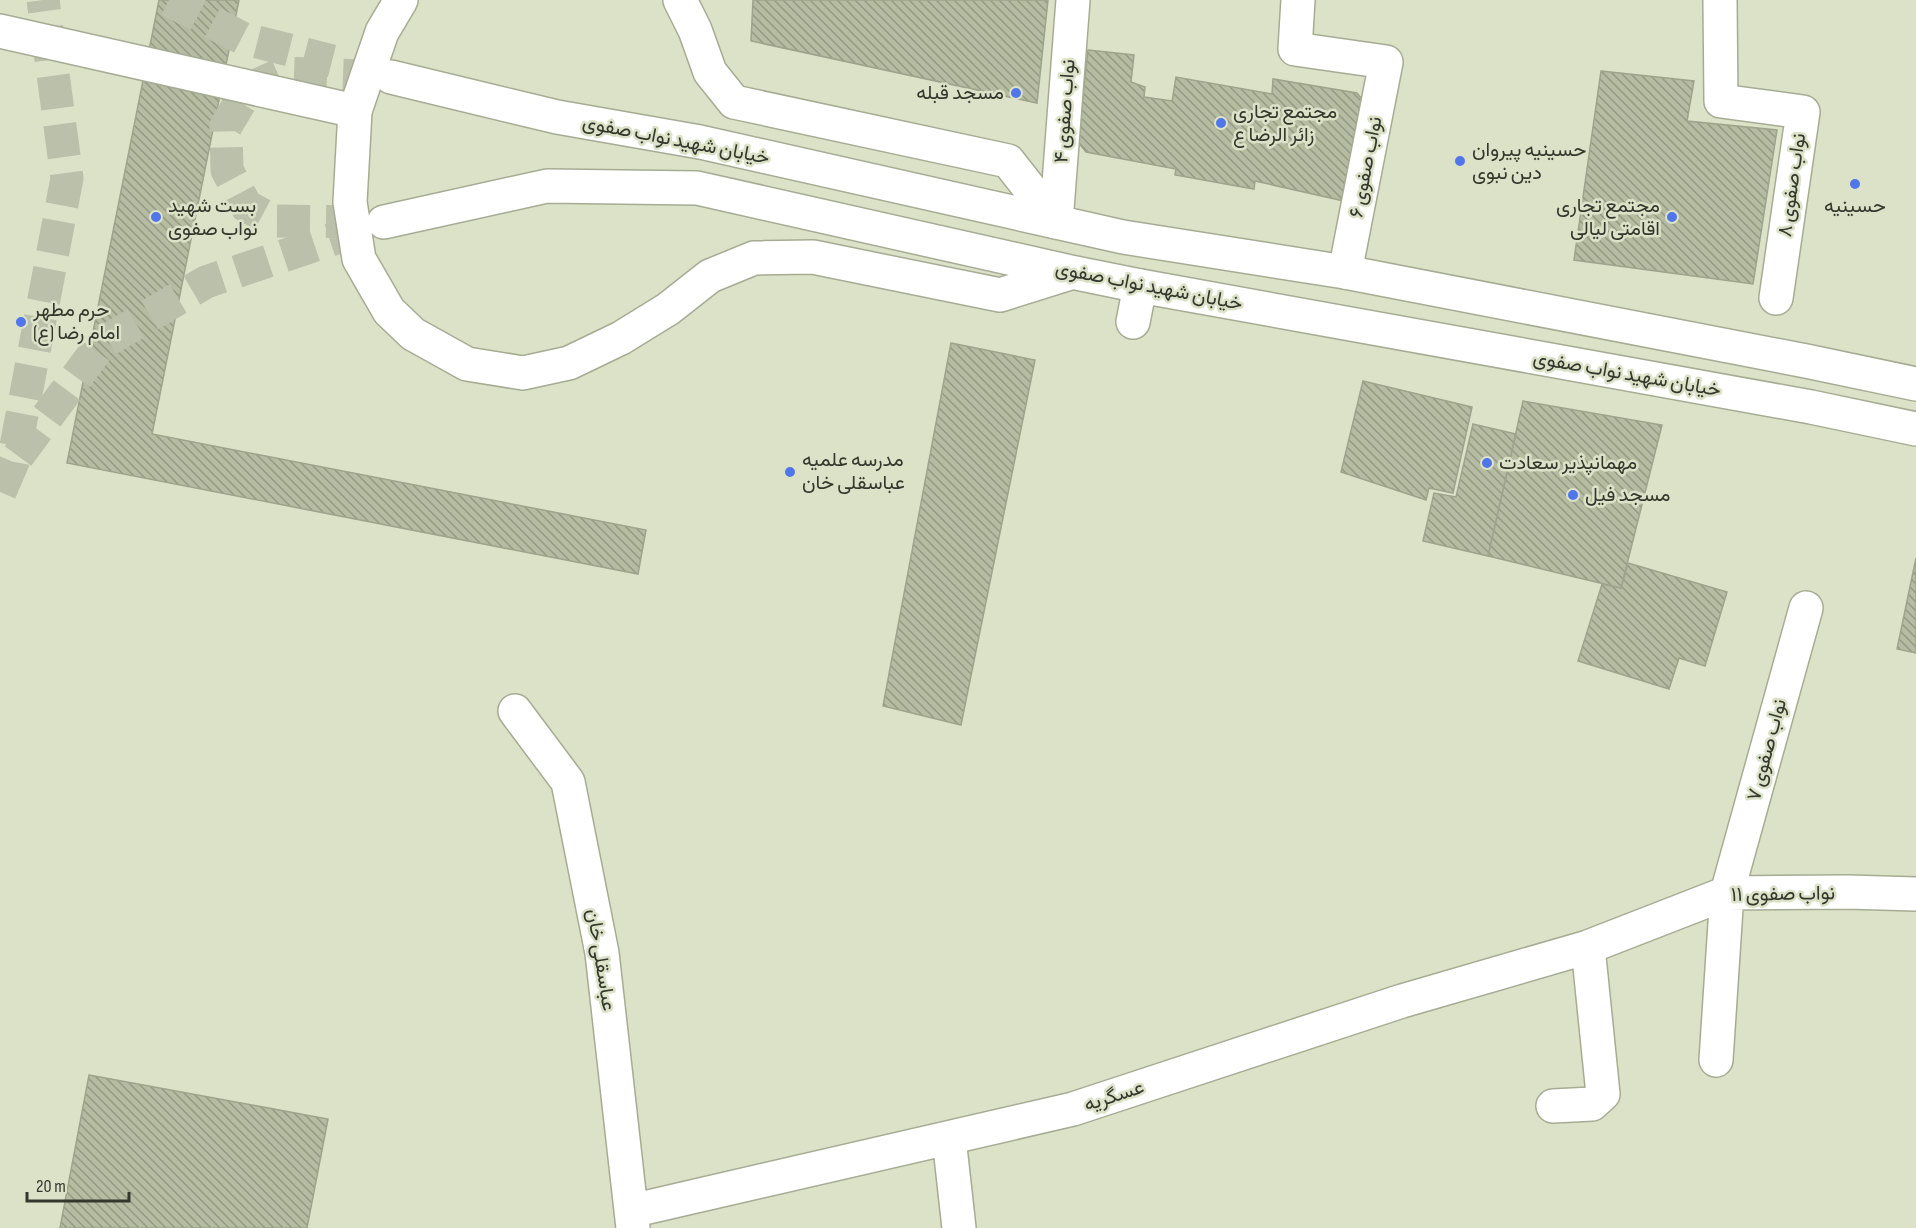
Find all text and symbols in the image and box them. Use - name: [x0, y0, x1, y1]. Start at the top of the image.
- street label: نواب صفوی ۴: [1049, 58, 1081, 164]
- place label: مسجد قبله: [916, 81, 1004, 105]
- marker: مسجد قبله: [1009, 86, 1023, 100]
- place label: مجتمع تجاری زائر الرضا ع: [1233, 100, 1337, 148]
- street label: خیابان شهید نواب صفوی: [580, 110, 772, 170]
- street label: نواب صفوی ۶: [1344, 114, 1388, 220]
- marker: مجتمع تجاری زائر الرضا ع: [1214, 116, 1228, 130]
- street label: نواب صفوی ۸: [1773, 132, 1811, 238]
- place label: حسینیه پیروان دین نبوی: [1472, 138, 1586, 185]
- marker: حسینیه پیروان دین نبوی: [1453, 154, 1467, 168]
- marker: حسینیه: [1848, 177, 1862, 191]
- place label: بست شهید نواب صفوی: [168, 194, 258, 241]
- place label: مجتمع تجاری اقامتی لیالی: [1556, 194, 1660, 241]
- place label: حسینیه: [1824, 194, 1886, 218]
- marker: بست شهید نواب صفوی: [149, 210, 163, 224]
- marker: مجتمع تجاری اقامتی لیالی: [1665, 210, 1679, 224]
- street label: خیابان شهید نواب صفوی: [1053, 256, 1245, 316]
- place label: حرم مطهر امام رضا (ع): [32, 298, 120, 346]
- marker: حرم مطهر امام رضا (ع): [14, 315, 28, 329]
- street label: خیابان شهید نواب صفوی: [1531, 346, 1723, 402]
- place label: مدرسه علمیه عباسقلی خان: [802, 448, 905, 495]
- place label: مهمانپذیر سعادت: [1499, 451, 1637, 476]
- marker: مهمانپذیر سعادت: [1480, 456, 1494, 470]
- marker: مدرسه علمیه عباسقلی خان: [783, 465, 797, 479]
- place label: مسجد فیل: [1585, 483, 1670, 507]
- marker: مسجد فیل: [1566, 488, 1580, 502]
- street label: نواب صفوی ۷: [1742, 696, 1792, 804]
- street label: نواب صفوی ۱۱: [1731, 881, 1835, 907]
- street label: عباسقلی خان: [581, 907, 621, 1013]
- street label: عسگریه: [1081, 1075, 1147, 1117]
- scale bar: [27, 1165, 129, 1203]
- text: 20 m: [36, 1176, 66, 1197]

